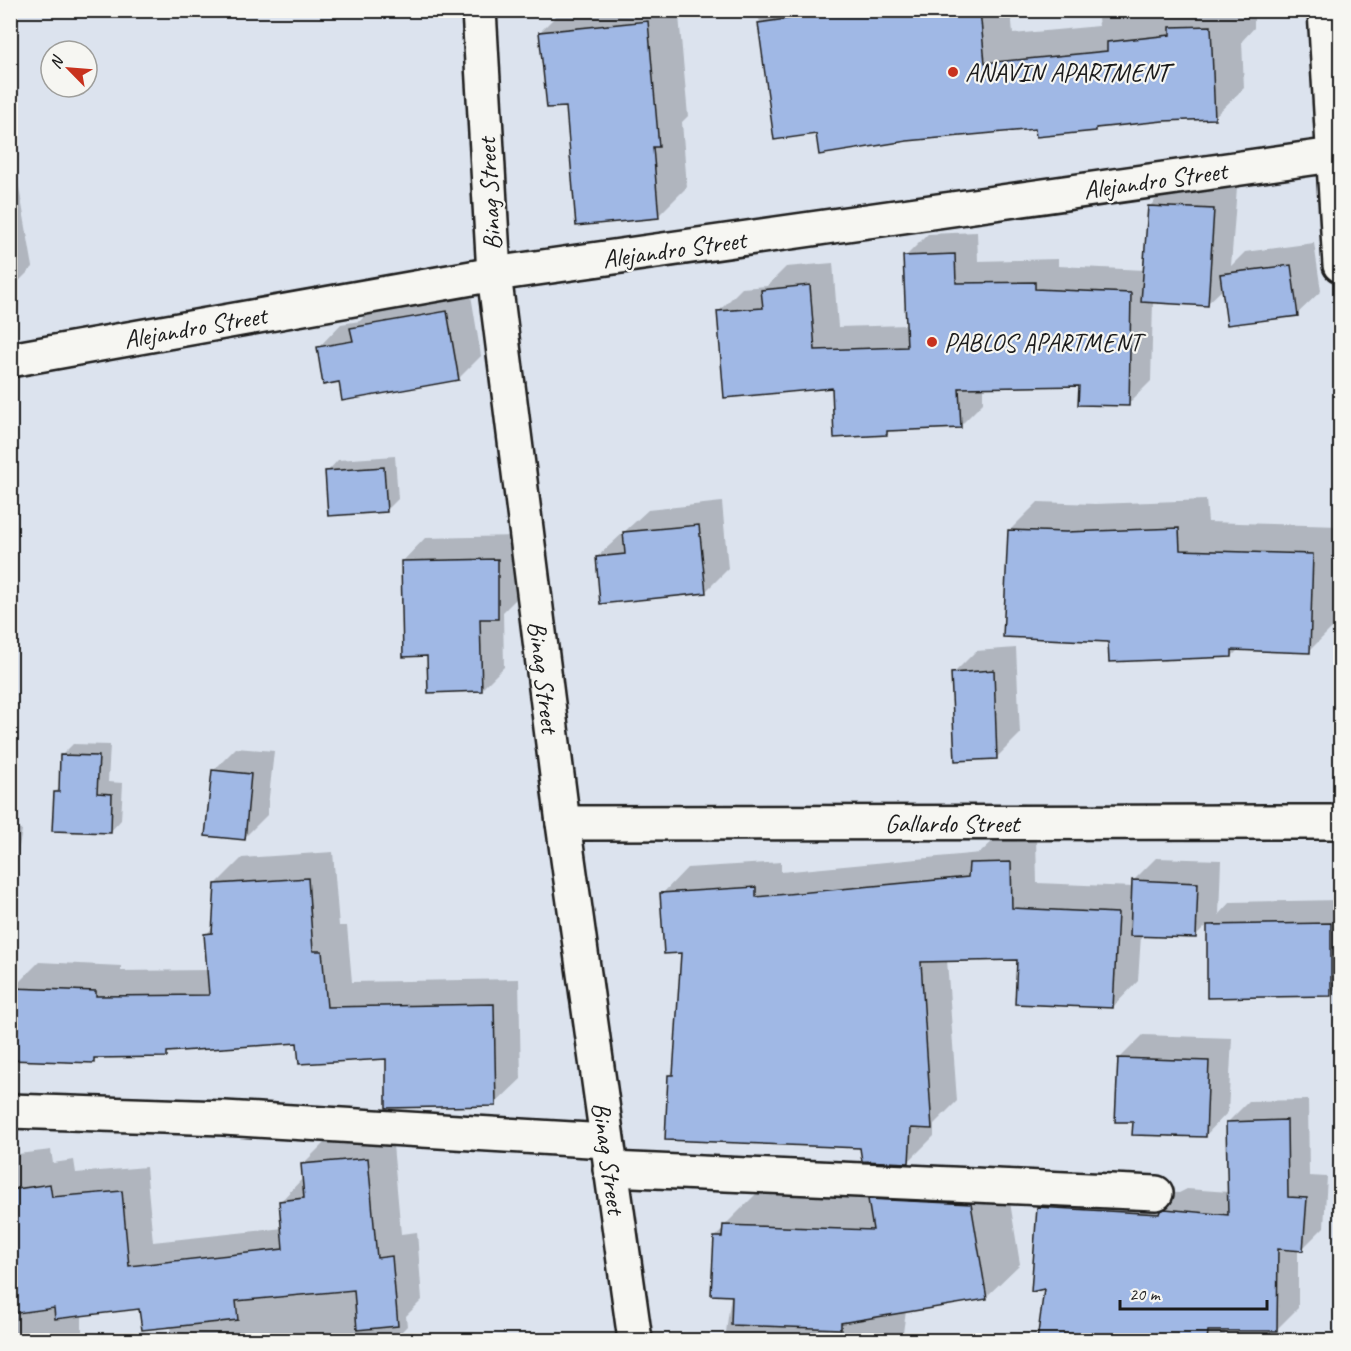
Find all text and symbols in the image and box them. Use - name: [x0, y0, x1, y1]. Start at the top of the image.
- north arrow: [39, 39, 99, 99]
- text: N: [45, 52, 69, 72]
- place label: ANAVIN APARTMENT: [965, 56, 1176, 89]
- marker: ANAVIN APARTMENT: [946, 65, 960, 79]
- street label: Binag Street: [470, 135, 509, 251]
- street label: Alejandro Street: [1081, 154, 1231, 207]
- street label: Alejandro Street: [600, 223, 750, 276]
- street label: Alejandro Street: [121, 298, 271, 356]
- place label: PABLOS APARTMENT: [944, 326, 1146, 359]
- marker: PABLOS APARTMENT: [925, 335, 939, 349]
- street label: Binag Street: [520, 619, 567, 737]
- street label: Gallardo Street: [885, 807, 1022, 840]
- street label: Binag Street: [584, 1100, 633, 1218]
- scale bar: [1120, 1273, 1267, 1311]
- text: 20 m: [1129, 1283, 1162, 1305]

